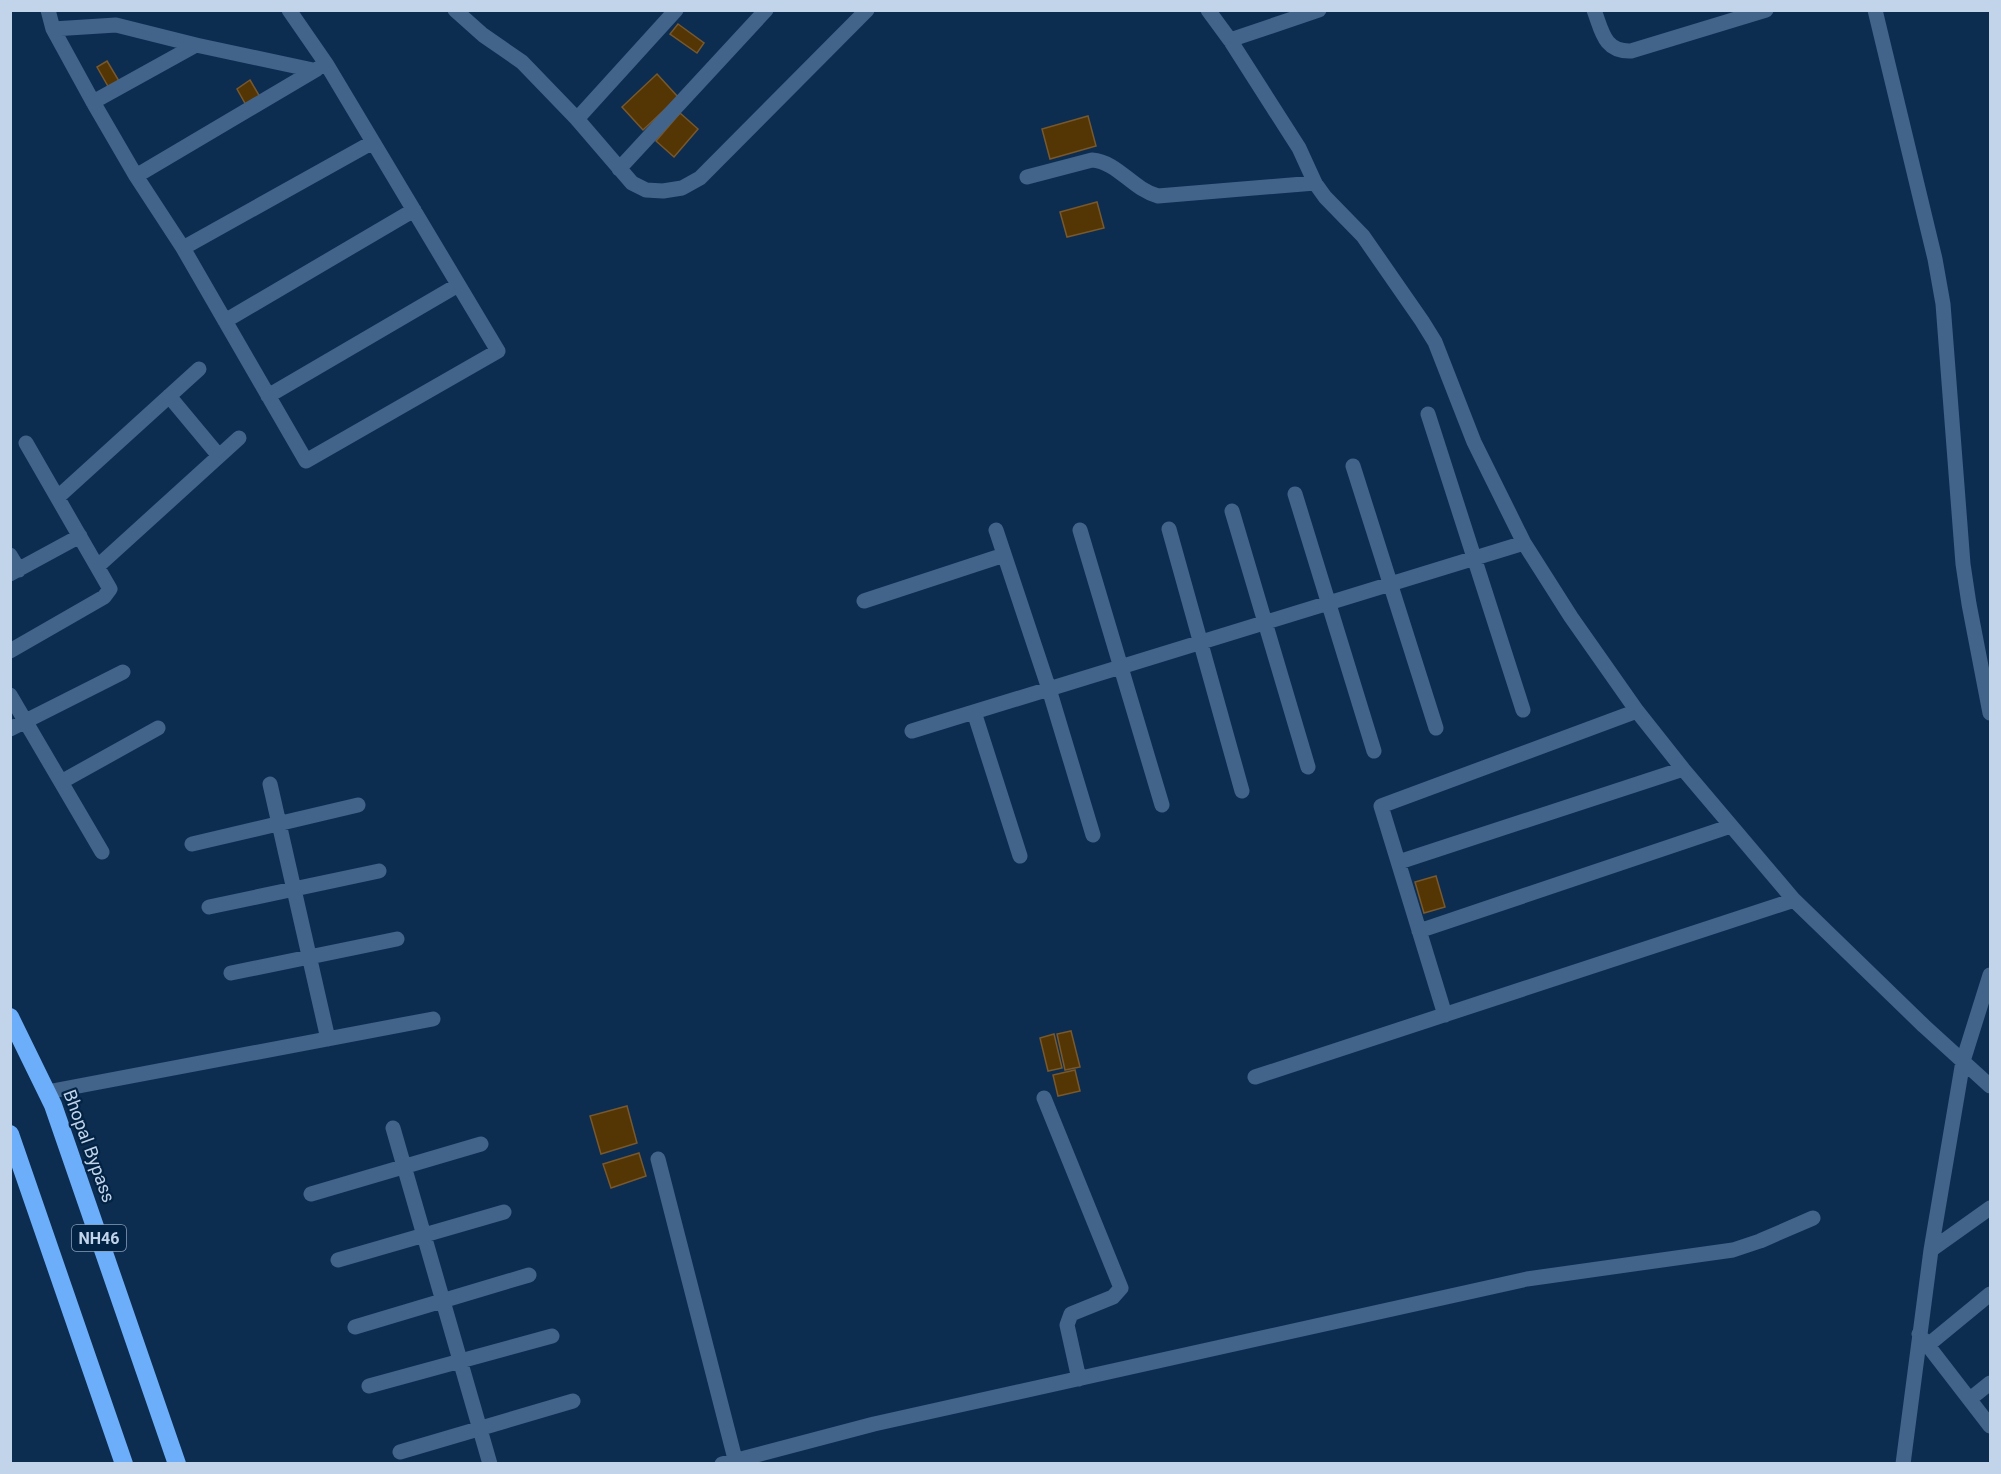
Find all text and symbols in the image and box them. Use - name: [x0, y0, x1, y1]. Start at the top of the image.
- street label: Bhopal Bypass: [59, 1087, 120, 1205]
- road number: NH46: [72, 1225, 126, 1251]

